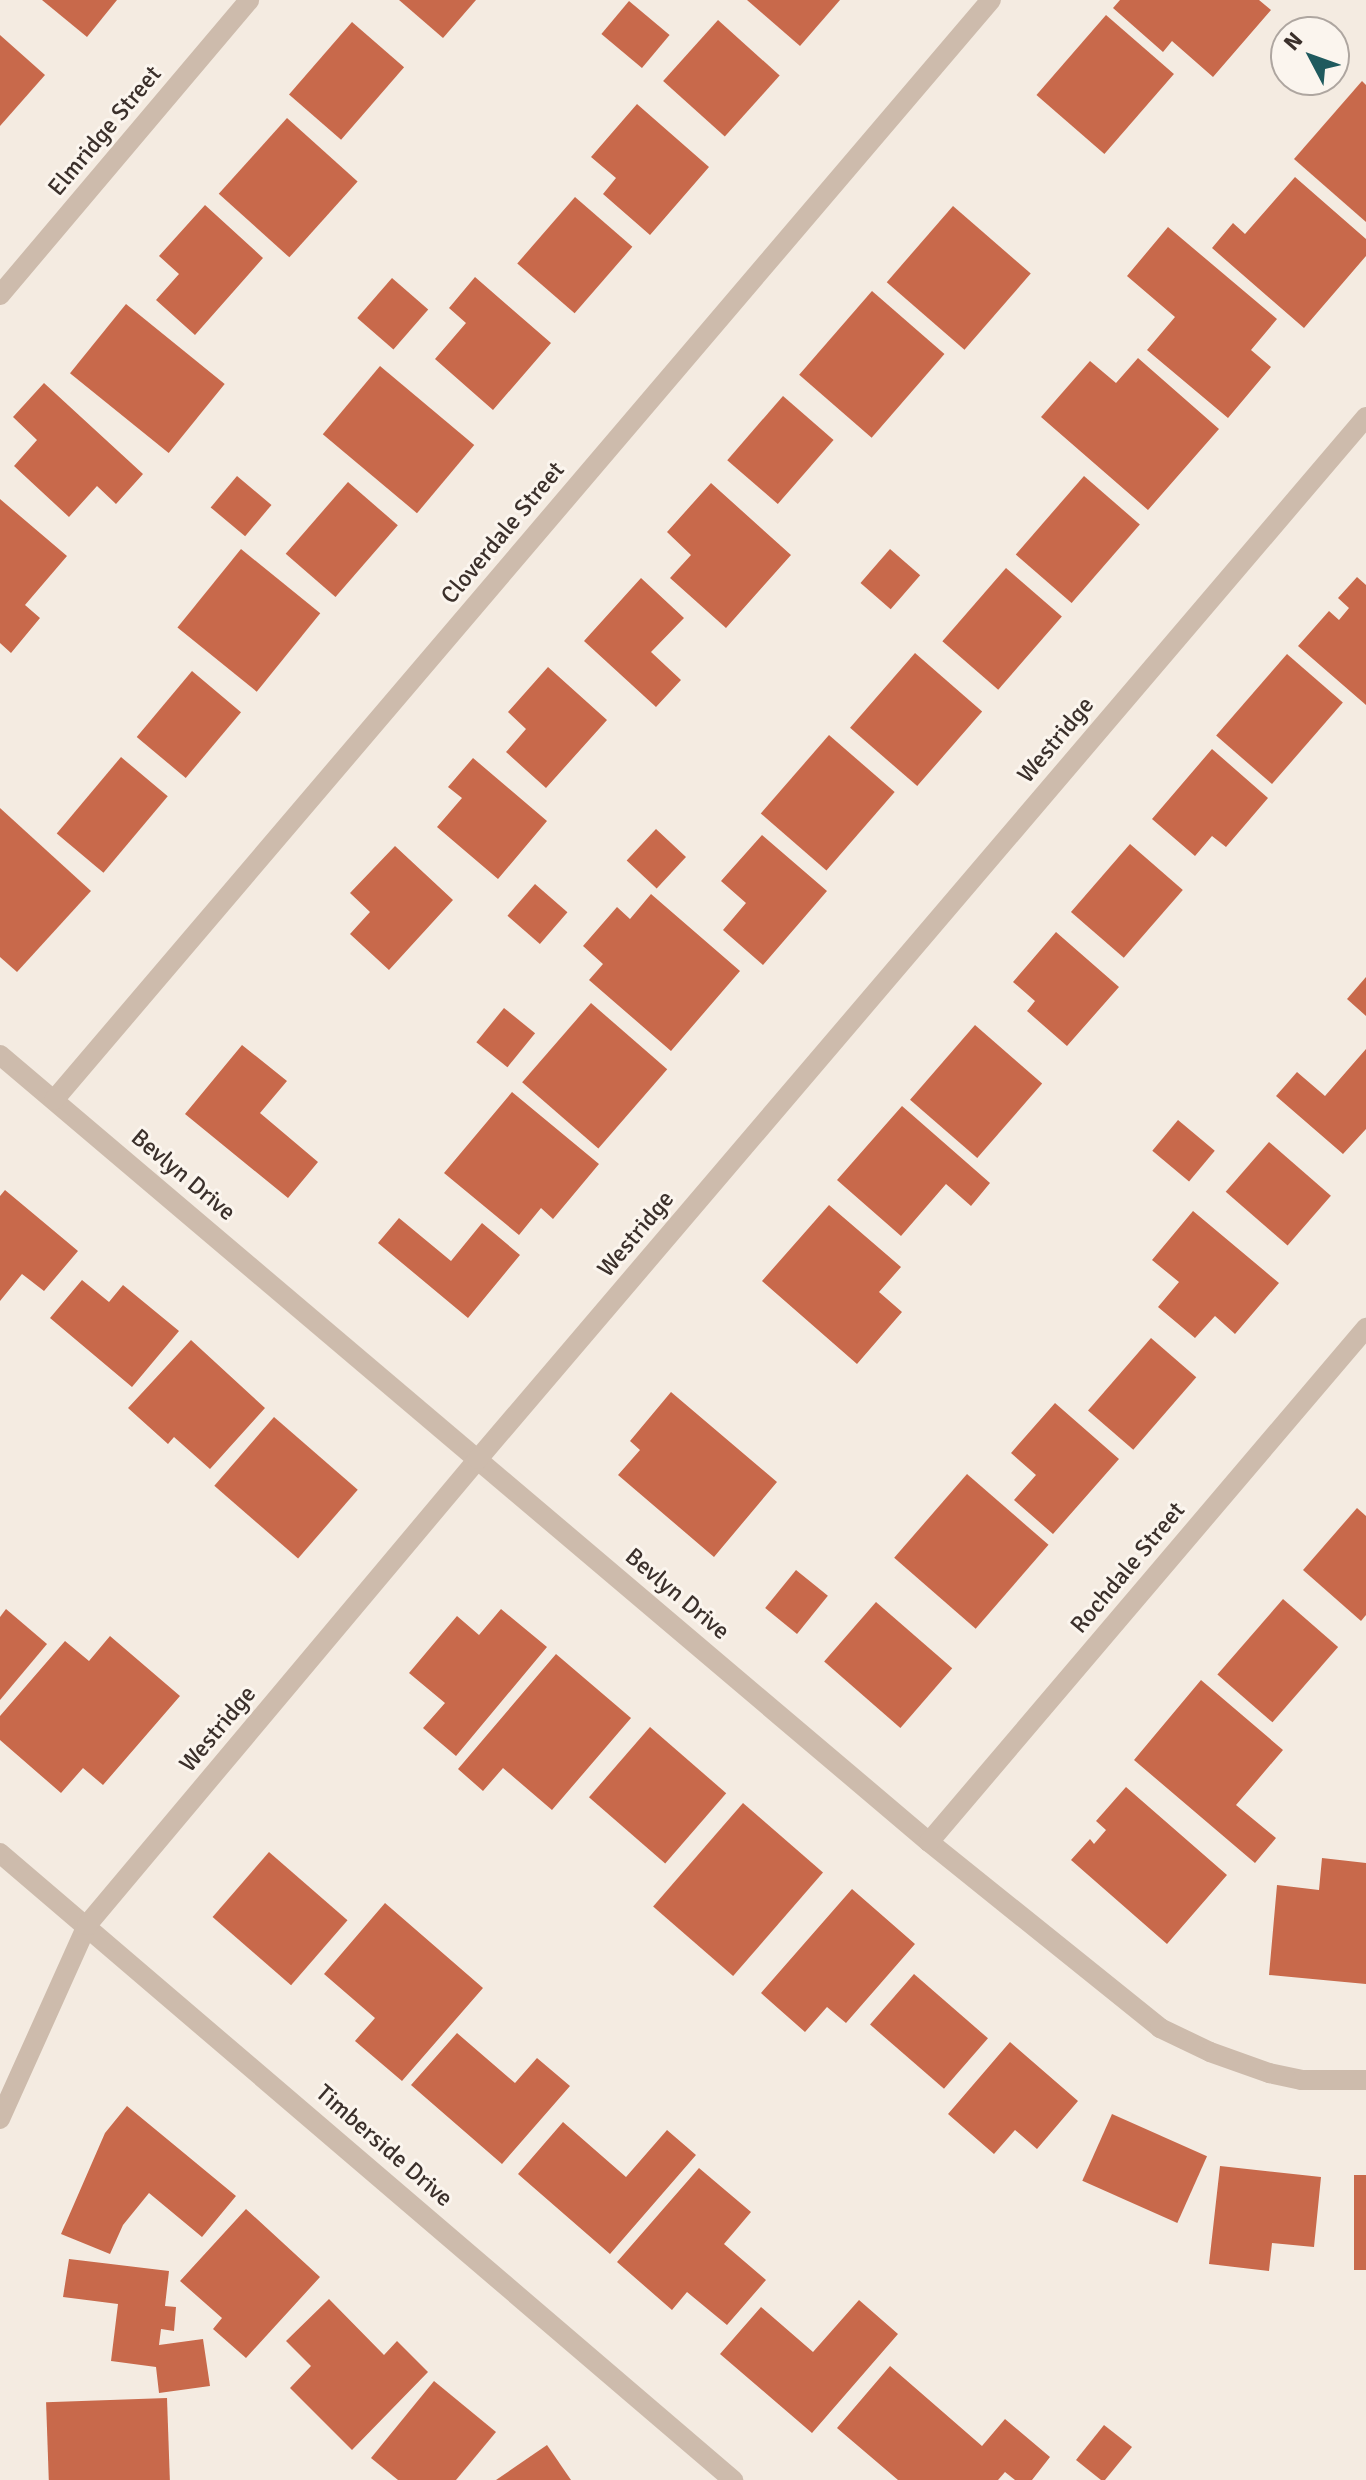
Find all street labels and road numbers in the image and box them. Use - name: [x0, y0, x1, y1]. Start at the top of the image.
- street label: Elmridge Street: [42, 60, 168, 202]
- street label: Cloverdale Street: [435, 456, 571, 610]
- street label: Westridge: [1012, 691, 1100, 789]
- street label: Bevlyn Drive: [125, 1123, 241, 1227]
- street label: Westridge: [592, 1185, 680, 1283]
- street label: Rochdale Street: [1065, 1497, 1191, 1639]
- street label: Bevlyn Drive: [619, 1542, 735, 1646]
- street label: Westridge: [174, 1680, 262, 1778]
- street label: Timberside Drive: [310, 2079, 458, 2213]

